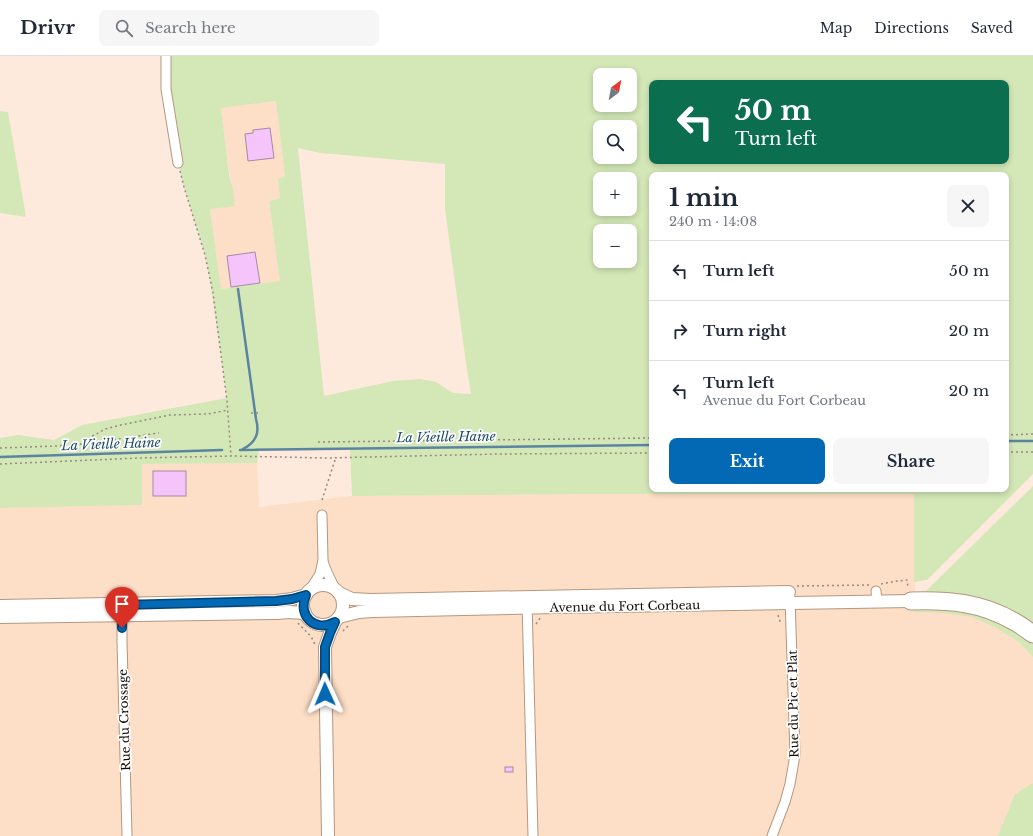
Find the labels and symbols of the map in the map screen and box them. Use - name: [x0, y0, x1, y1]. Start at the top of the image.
- north arrow: [593, 68, 637, 112]
- water label: La Vieille Haine: [395, 428, 496, 446]
- water label: La Vieille Haine: [60, 434, 161, 454]
- pin: [105, 587, 139, 628]
- street label: Avenue du Fort Corbeau: [549, 597, 700, 615]
- street label: Rue du Pic et Plat: [785, 650, 801, 758]
- street label: Rue du Crossage: [115, 669, 133, 771]
- position arrow: [304, 673, 346, 715]

